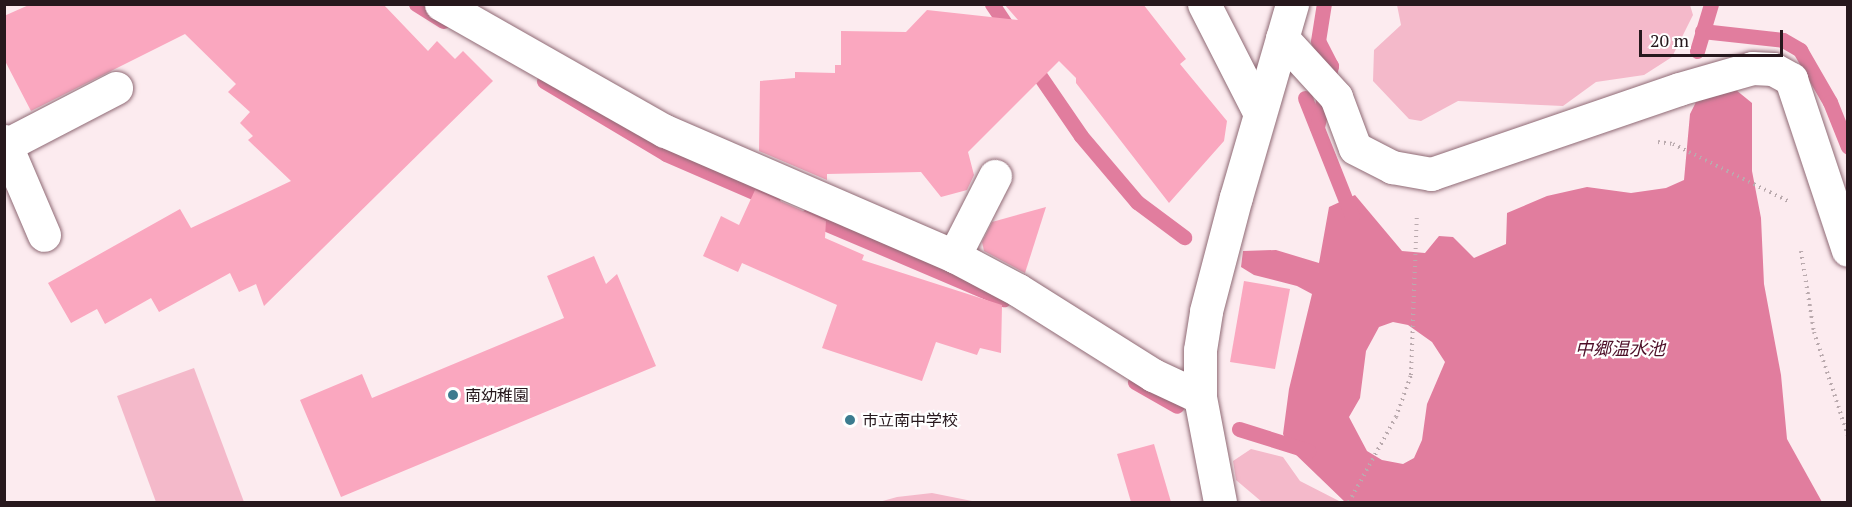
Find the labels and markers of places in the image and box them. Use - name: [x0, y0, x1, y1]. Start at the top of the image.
- place label: 南幼稚園: [465, 385, 529, 405]
- marker: 南幼稚園: [446, 388, 460, 402]
- place label: 市立南中学校: [862, 410, 958, 430]
- marker: 市立南中学校: [843, 413, 857, 427]

